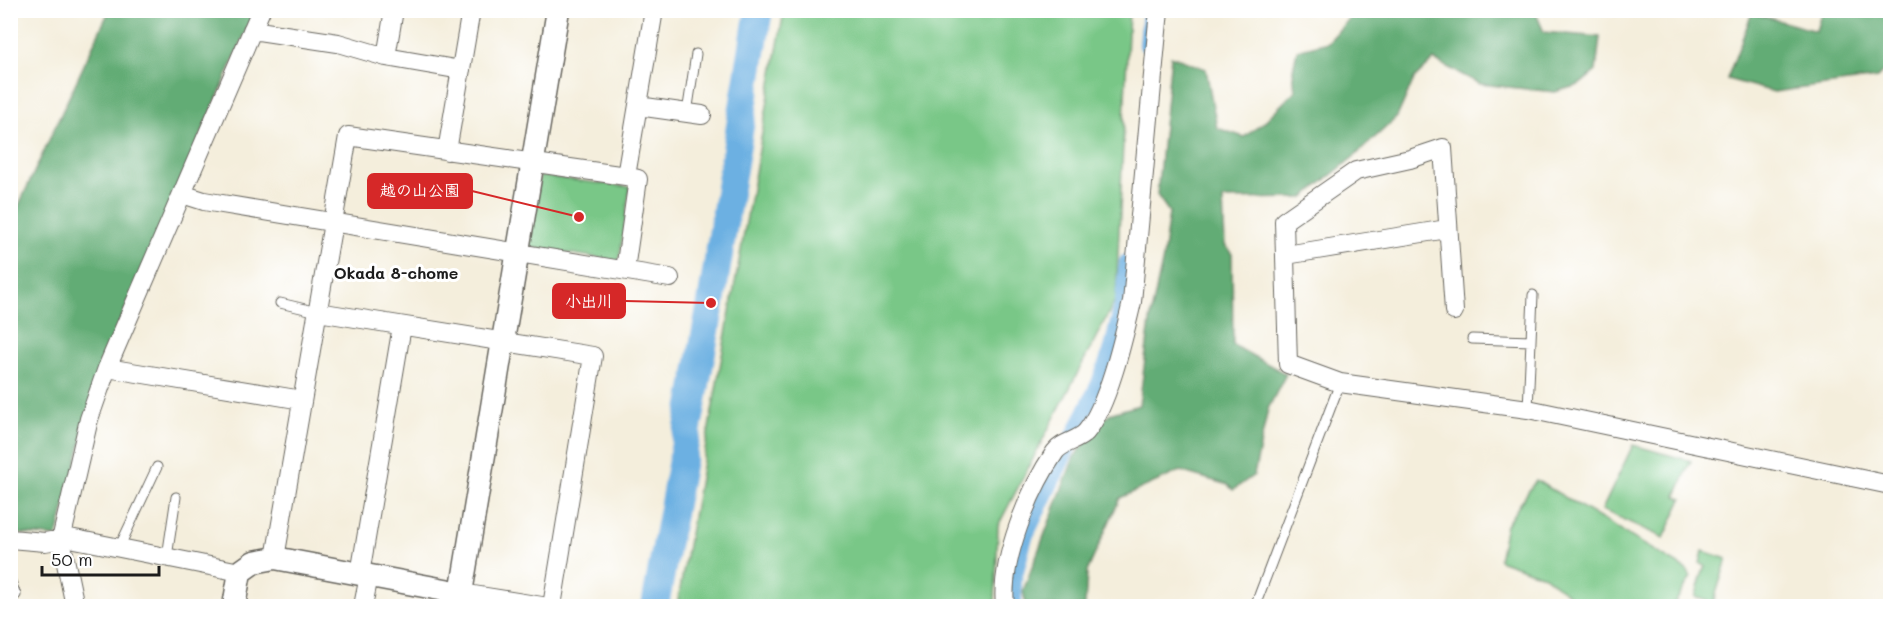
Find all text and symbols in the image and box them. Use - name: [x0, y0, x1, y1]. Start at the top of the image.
- callout: 越の山公園: [368, 174, 472, 208]
- text: 越の山公園: [380, 179, 460, 200]
- district label: Okada 8-chome: [334, 262, 458, 283]
- callout: 小出川: [553, 284, 625, 318]
- text: 小出川: [565, 290, 613, 311]
- scale bar: [42, 539, 159, 577]
- text: 50 m: [51, 547, 93, 571]

